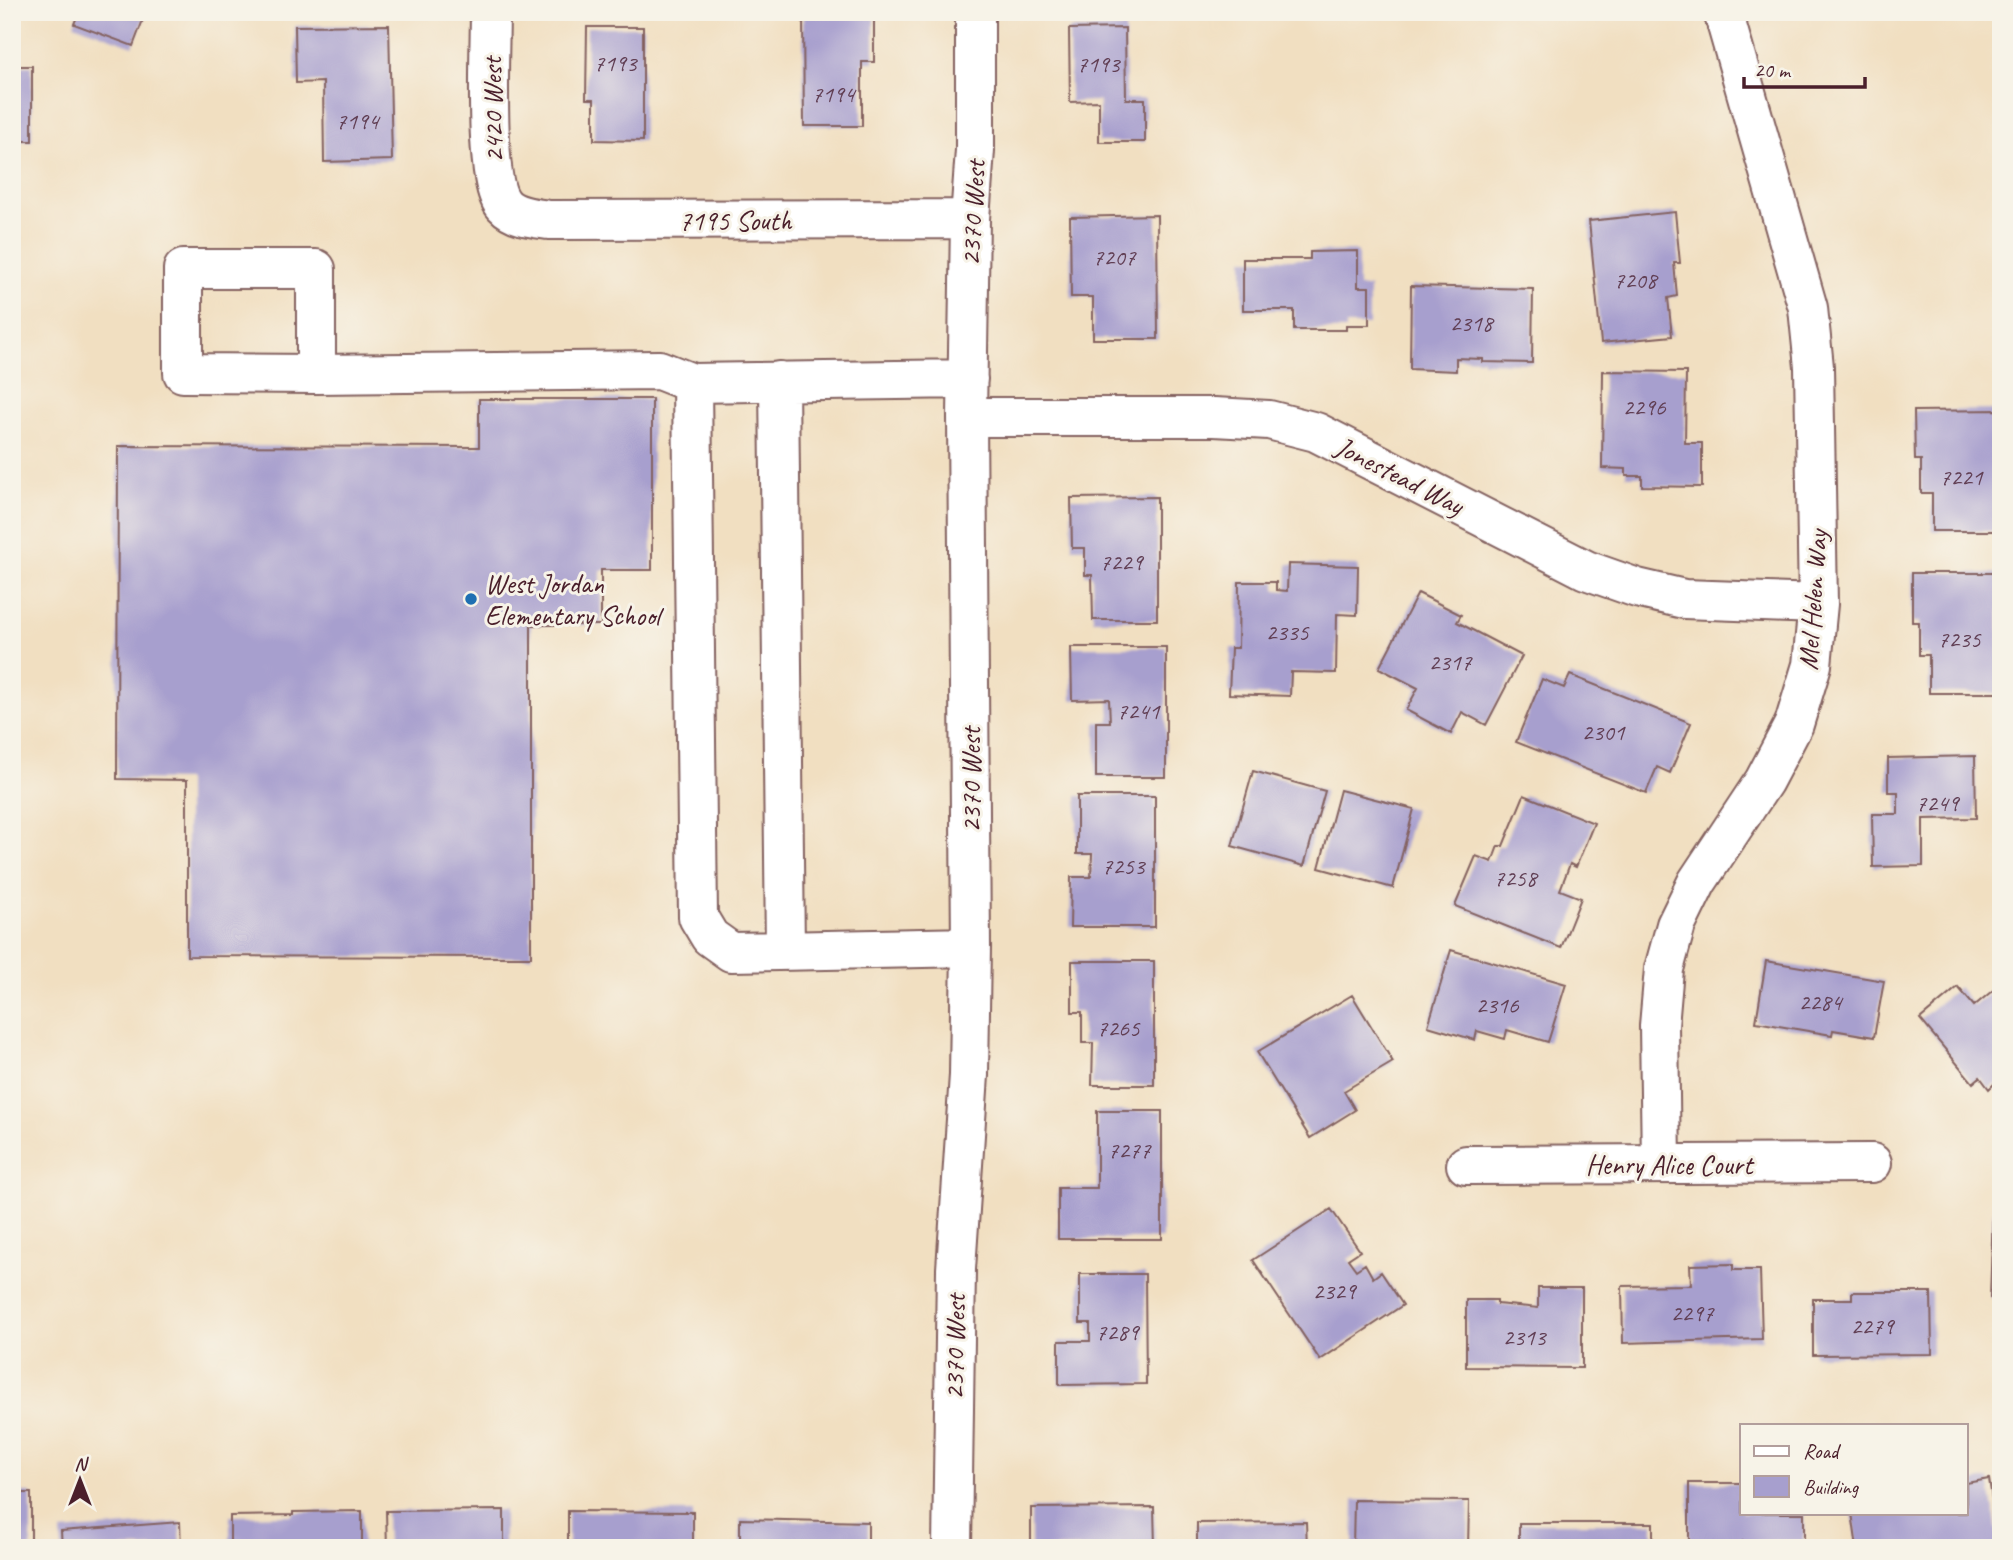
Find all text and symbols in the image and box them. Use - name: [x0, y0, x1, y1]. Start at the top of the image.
- scale bar: [1744, 46, 1864, 90]
- house number: 7193: [593, 48, 639, 78]
- house number: 7193: [1076, 49, 1122, 79]
- street label: 2420 West: [474, 54, 511, 163]
- text: 20 m: [1754, 57, 1792, 83]
- house number: 7194: [811, 79, 857, 109]
- house number: 7194: [335, 106, 381, 136]
- street label: 2370 West: [952, 157, 993, 267]
- street label: 7195 South: [679, 203, 793, 238]
- house number: 7207: [1092, 242, 1137, 272]
- house number: 7208: [1613, 265, 1659, 295]
- house number: 2318: [1449, 308, 1495, 338]
- house number: 2296: [1622, 392, 1667, 422]
- street label: Jonestead Way: [1328, 427, 1472, 524]
- house number: 7221: [1939, 462, 1984, 492]
- street label: Mel Helen Way: [1790, 526, 1835, 671]
- house number: 7229: [1099, 547, 1145, 577]
- place label: West Jordan Elementary School: [485, 566, 665, 633]
- marker: West Jordan Elementary School: [463, 591, 479, 607]
- house number: 2335: [1265, 617, 1310, 647]
- house number: 7235: [1937, 624, 1982, 654]
- house number: 2317: [1428, 647, 1473, 677]
- house number: 7241: [1116, 696, 1161, 726]
- house number: 2301: [1581, 717, 1626, 747]
- street label: 2370 West: [953, 725, 988, 833]
- house number: 7249: [1915, 788, 1961, 818]
- house number: 7253: [1101, 851, 1147, 881]
- house number: 7258: [1493, 863, 1539, 893]
- house number: 2284: [1798, 987, 1844, 1017]
- house number: 2316: [1475, 990, 1520, 1020]
- house number: 7265: [1096, 1013, 1141, 1043]
- house number: 7277: [1107, 1135, 1152, 1165]
- street label: Henry Alice Court: [1586, 1147, 1755, 1182]
- house number: 2329: [1312, 1276, 1358, 1306]
- street label: 2370 West: [936, 1291, 973, 1400]
- house number: 2297: [1670, 1298, 1715, 1328]
- house number: 2279: [1850, 1311, 1896, 1341]
- house number: 7289: [1095, 1317, 1141, 1347]
- house number: 2313: [1502, 1322, 1548, 1352]
- legend: [1740, 1424, 1968, 1514]
- text: Road: [1803, 1438, 1842, 1464]
- north arrow: [46, 1444, 116, 1514]
- text: N: [74, 1452, 89, 1476]
- text: Building: [1803, 1474, 1860, 1500]

